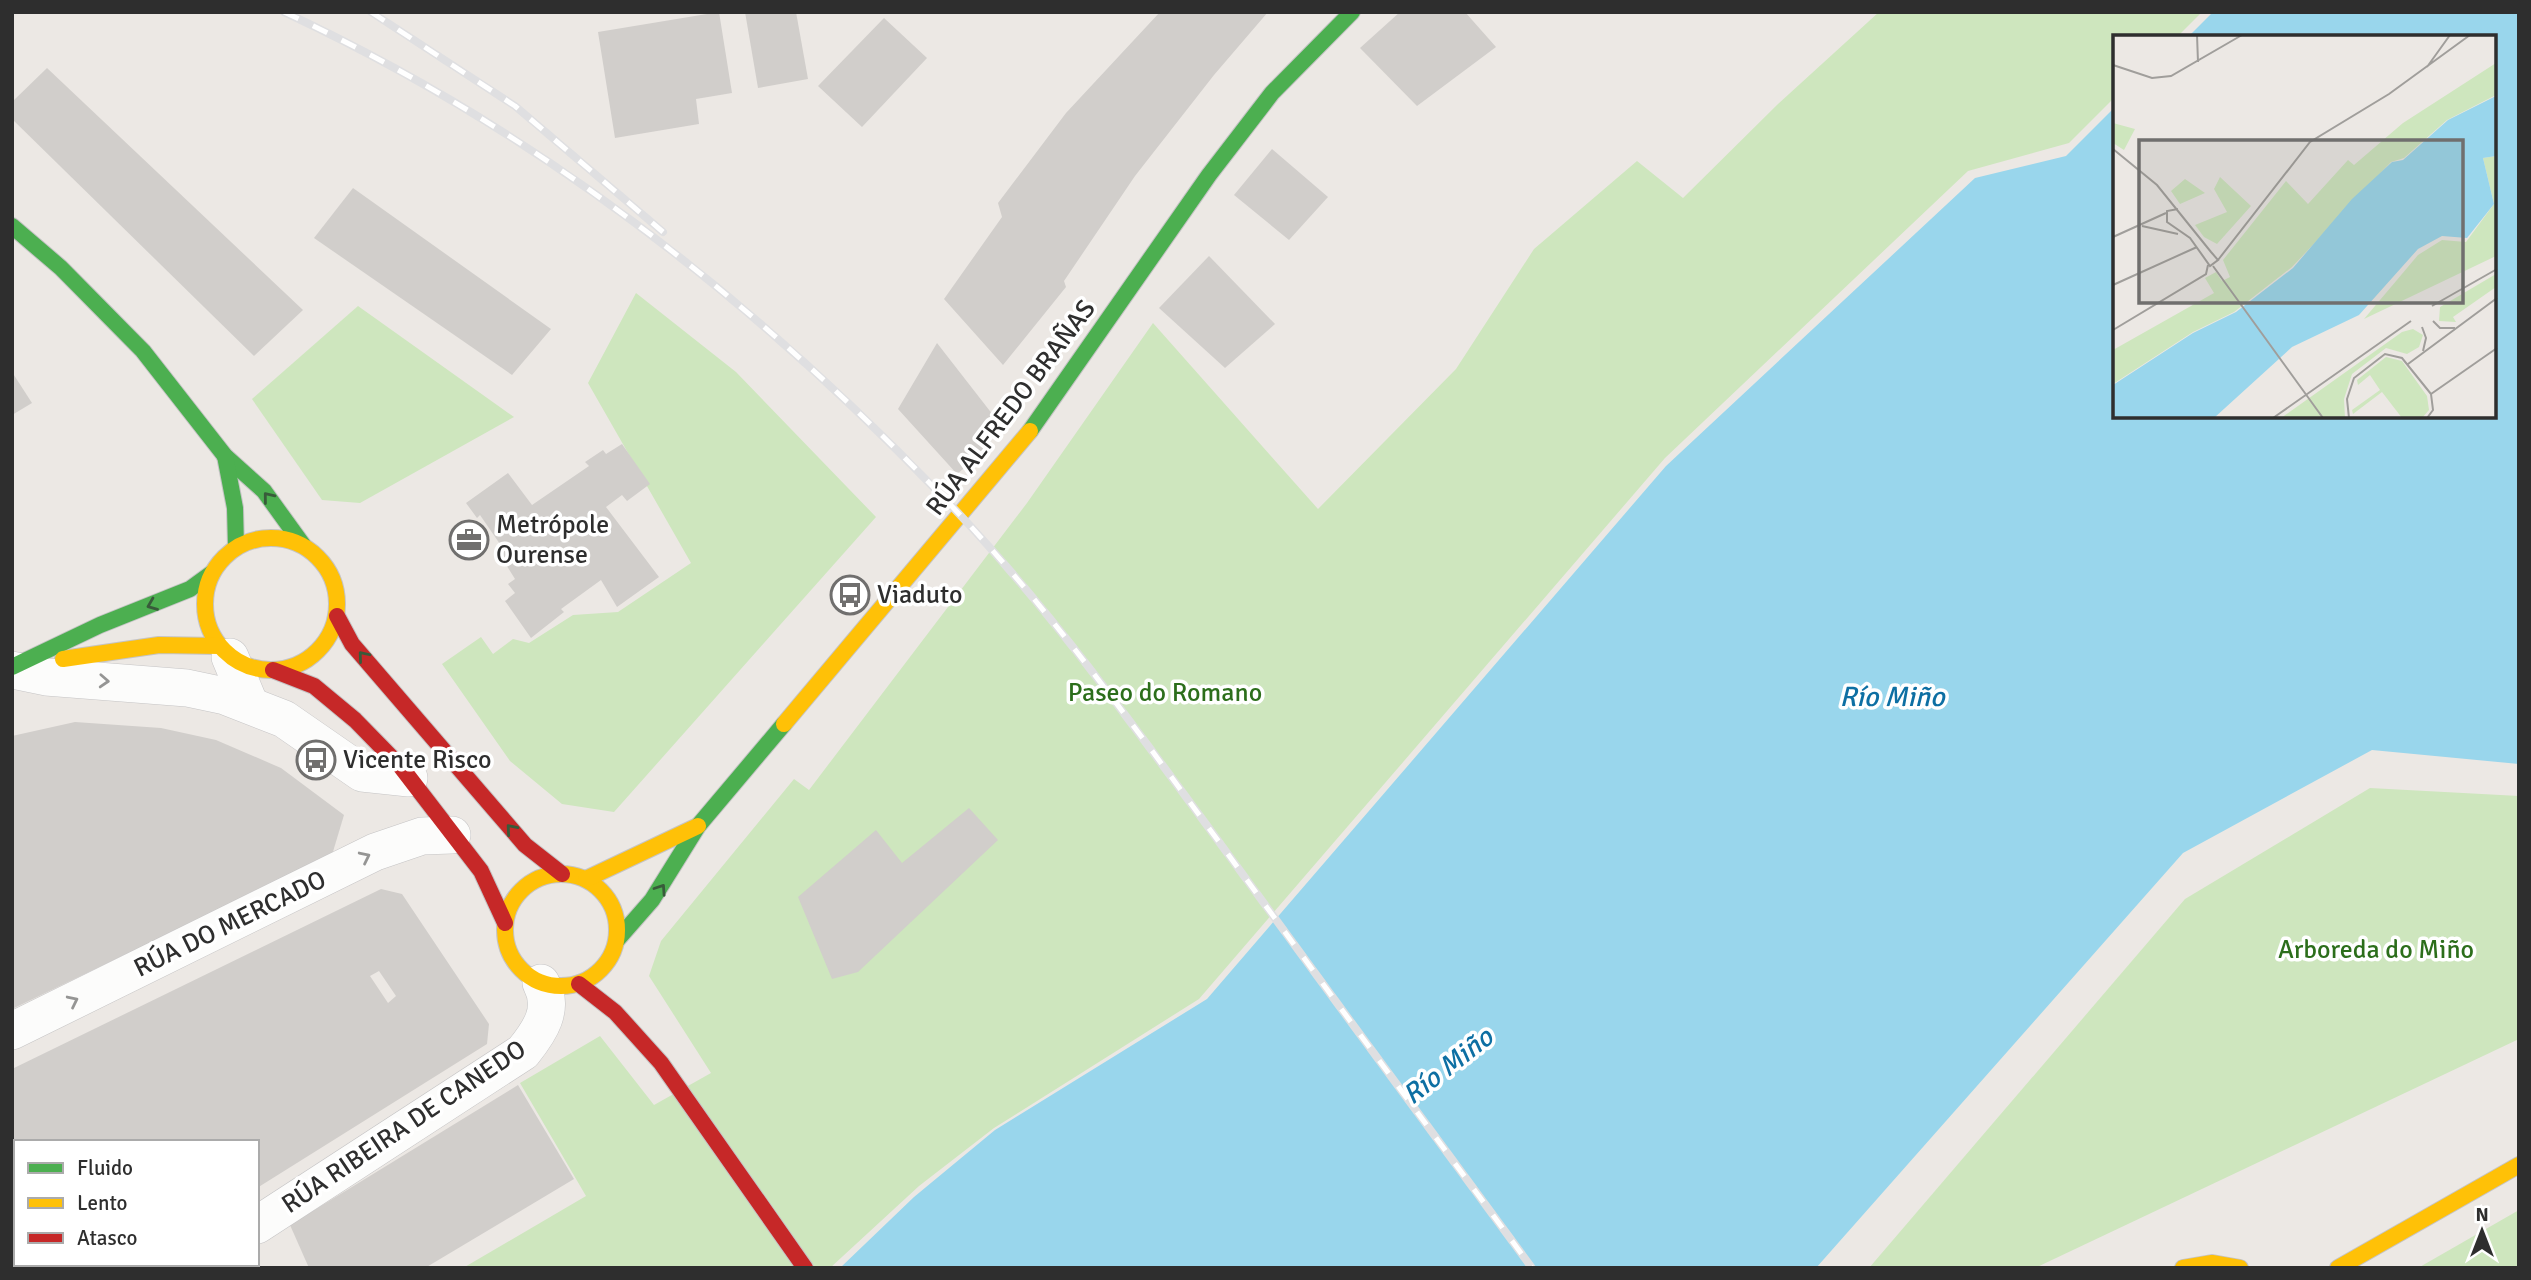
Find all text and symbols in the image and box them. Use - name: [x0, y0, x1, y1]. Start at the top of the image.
- inset map: [2113, 35, 2496, 418]
- street label: RÚA ALFREDO BRAÑAS: [919, 294, 1103, 522]
- one-way arrow: [264, 493, 276, 506]
- place label: Metrópole Ourense: [496, 509, 609, 571]
- office icon: Metrópole Ourense: [448, 519, 490, 561]
- bus stop icon: Viaduto: [829, 574, 871, 616]
- place label: Viaduto: [877, 579, 962, 611]
- one-way arrow: [146, 597, 158, 611]
- one-way arrow: [359, 652, 371, 665]
- one-way arrow: [99, 673, 110, 688]
- park label: Paseo do Romano: [1068, 677, 1262, 709]
- water label: Río Miño: [1839, 680, 1946, 714]
- bus stop icon: Vicente Risco: [295, 739, 337, 781]
- place label: Vicente Risco: [343, 744, 492, 776]
- one-way arrow: [507, 824, 519, 837]
- one-way arrow: [358, 851, 370, 865]
- street label: RÚA DO MERCADO: [129, 864, 331, 984]
- one-way arrow: [653, 883, 666, 896]
- park label: Arboreda do Miño: [2278, 934, 2474, 966]
- one-way arrow: [66, 996, 78, 1010]
- water label: Río Miño: [1396, 1019, 1501, 1112]
- street label: RÚA RIBEIRA DE CANEDO: [276, 1033, 532, 1221]
- legend: [14, 1140, 259, 1266]
- text: Fluido: [77, 1155, 133, 1181]
- text: Lento: [77, 1190, 127, 1216]
- north arrow: [2447, 1196, 2517, 1266]
- text: N: [2475, 1203, 2489, 1227]
- text: Atasco: [77, 1225, 137, 1251]

